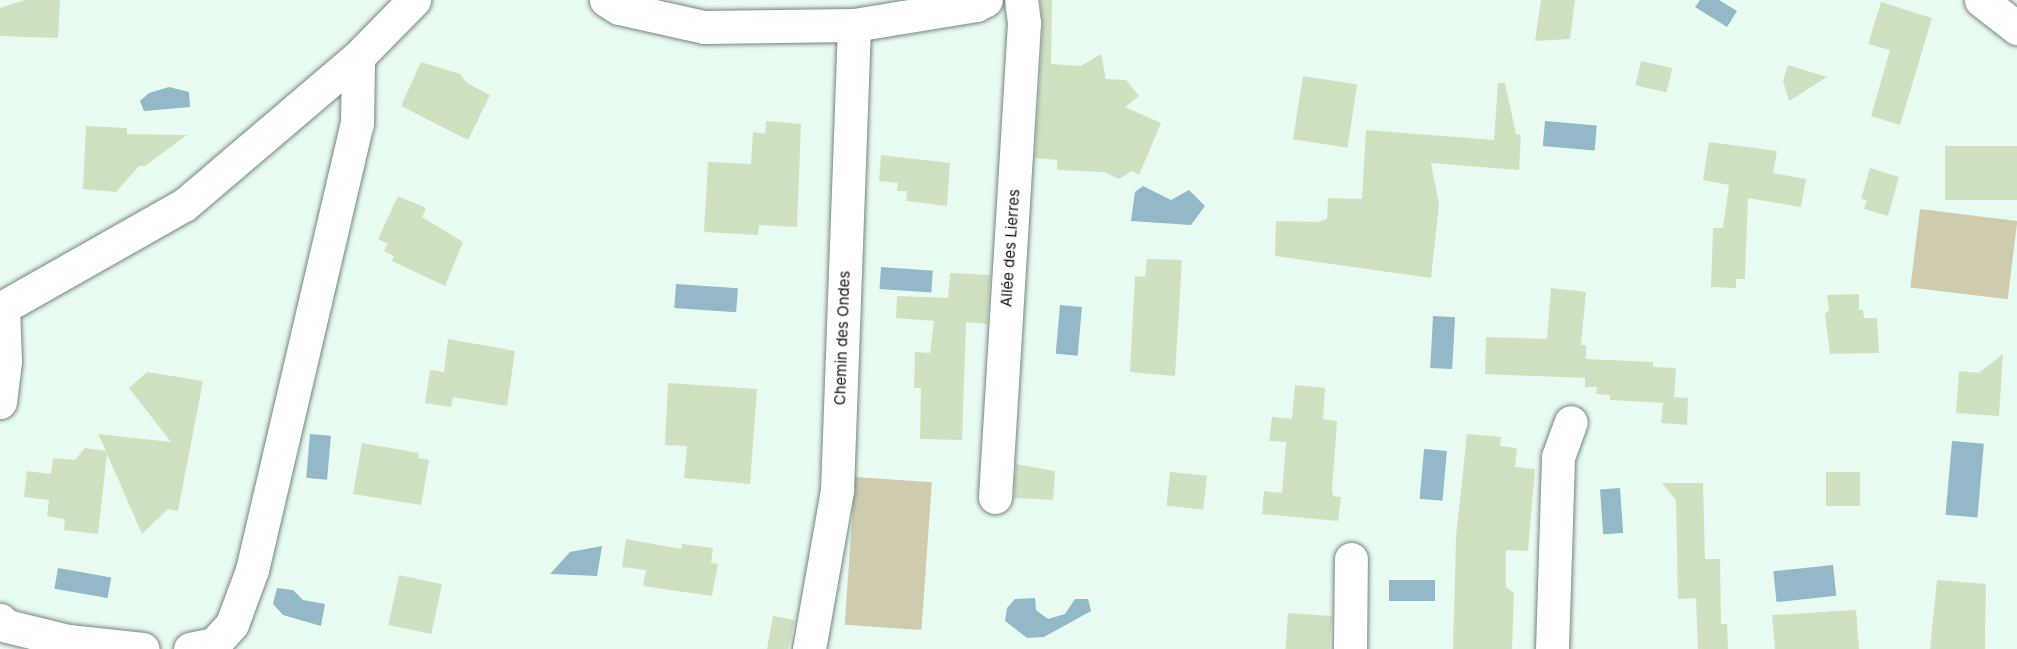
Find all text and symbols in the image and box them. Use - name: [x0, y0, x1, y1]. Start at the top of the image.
- street label: Allée des Lierres: [997, 188, 1023, 308]
- street label: Chemin des Ondes: [831, 270, 853, 406]

